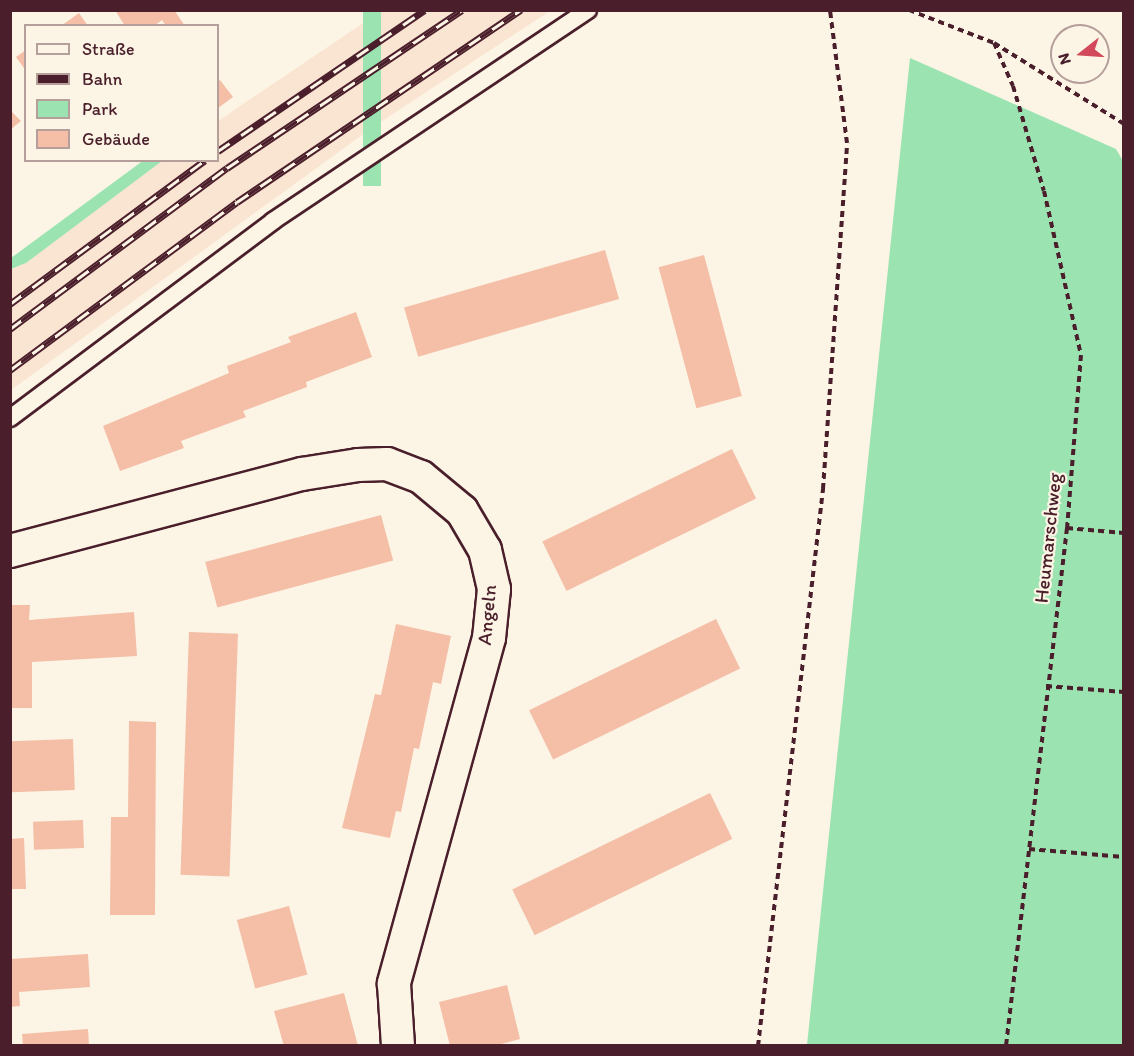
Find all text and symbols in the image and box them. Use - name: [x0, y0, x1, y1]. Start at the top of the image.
- legend: [24, 24, 219, 162]
- north arrow: [1050, 24, 1110, 84]
- text: Straße: [82, 38, 135, 60]
- text: N: [1054, 51, 1075, 67]
- text: Bahn: [82, 68, 122, 90]
- text: Park: [82, 98, 117, 120]
- text: Gebäude: [82, 128, 150, 150]
- street label: Heumarschweg: [1029, 472, 1067, 604]
- street label: Angeln: [472, 584, 502, 646]

